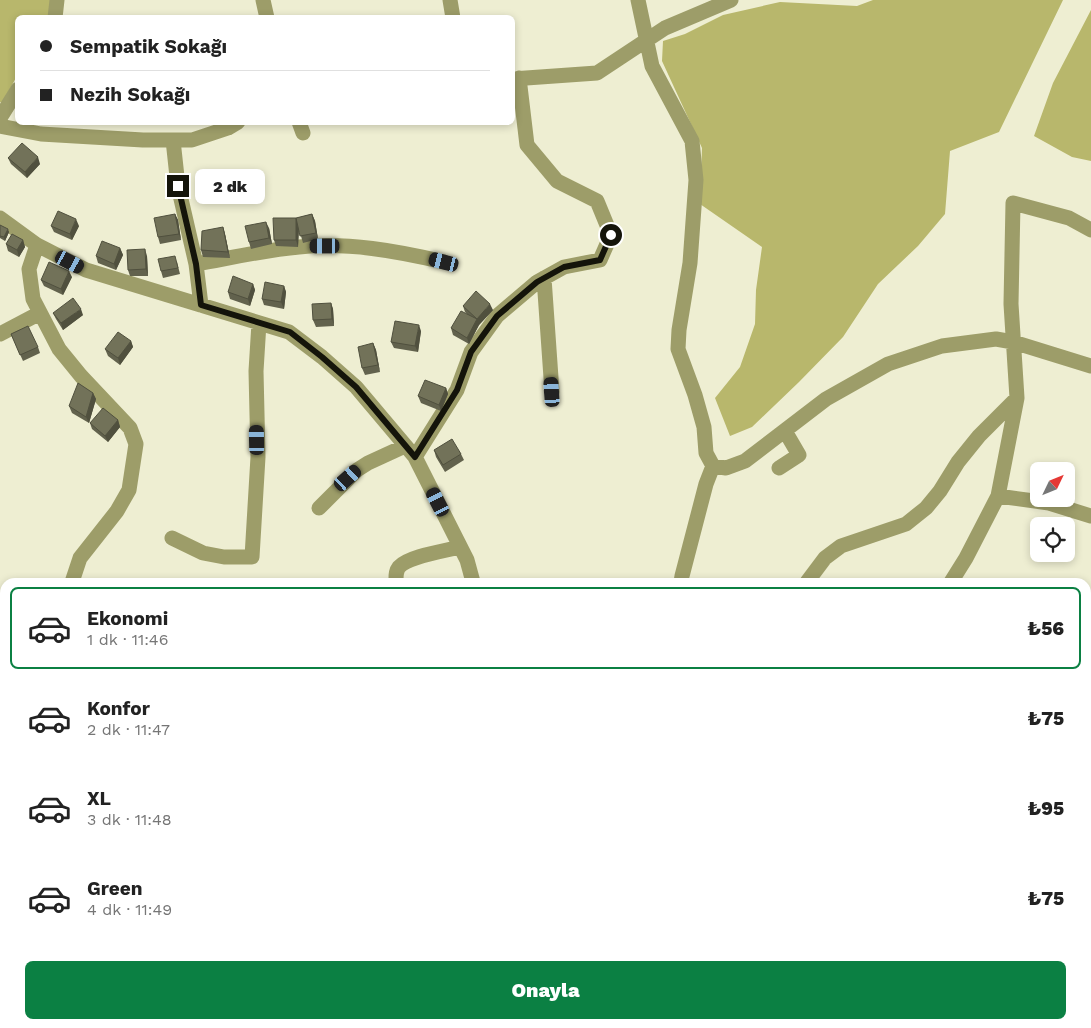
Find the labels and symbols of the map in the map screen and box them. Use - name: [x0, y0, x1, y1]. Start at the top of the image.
- callout: 2 dk: [196, 168, 266, 204]
- route end: [167, 175, 189, 197]
- route start: [600, 224, 622, 246]
- car: [310, 239, 340, 254]
- car: [53, 248, 86, 276]
- car: [427, 251, 460, 273]
- car: [543, 377, 560, 407]
- car: [249, 425, 264, 455]
- car: [331, 462, 364, 494]
- north arrow: [1030, 462, 1075, 508]
- car: [424, 485, 451, 519]

